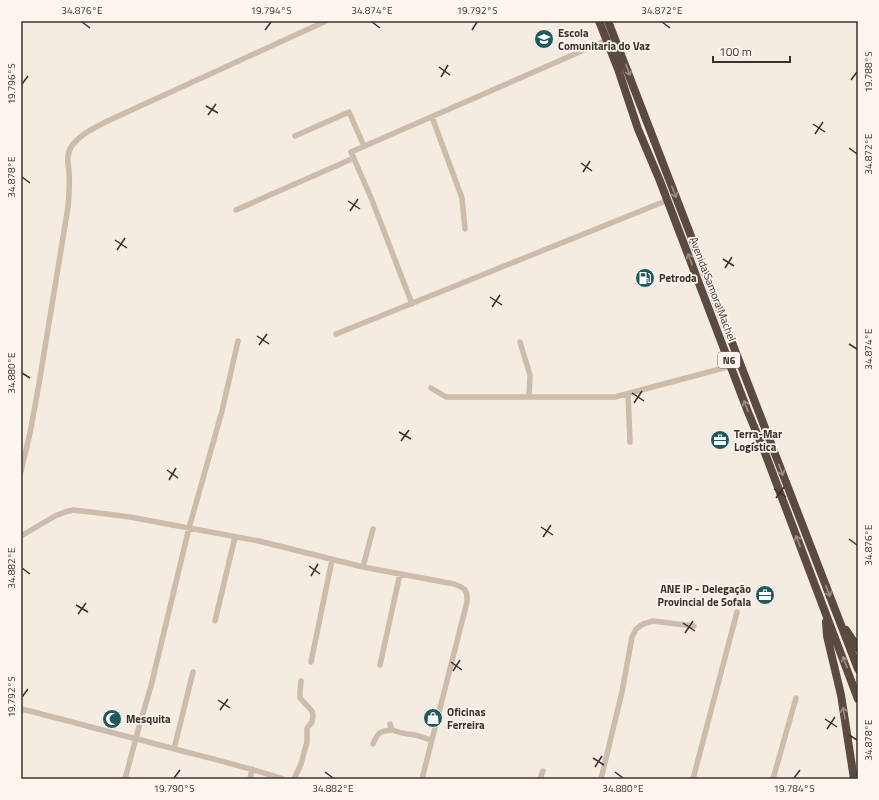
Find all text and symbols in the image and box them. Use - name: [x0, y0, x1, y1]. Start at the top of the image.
- text: 34.876°E: [61, 3, 103, 18]
- text: 19.794°S: [250, 3, 292, 18]
- text: 34.874°E: [351, 3, 393, 18]
- text: 19.792°S: [456, 3, 498, 18]
- text: 34.872°E: [641, 3, 683, 18]
- place label: Escola Comunitaria do Vaz: [558, 25, 650, 54]
- school or university icon: Escola Comunitaria do Vaz: [533, 28, 555, 50]
- scale bar: [713, 38, 790, 64]
- text: 100 m: [719, 42, 752, 61]
- text: 19.788°S: [861, 51, 876, 93]
- text: 19.796°S: [4, 63, 19, 105]
- one-way arrow: [624, 64, 632, 76]
- text: 34.872°E: [861, 133, 876, 175]
- text: 34.878°E: [4, 156, 19, 198]
- one-way arrow: [670, 185, 678, 197]
- street label: Avenida Samora Machel: [686, 234, 740, 344]
- one-way arrow: [685, 253, 693, 265]
- fuel station icon: Petroda: [634, 267, 656, 289]
- place label: Petroda: [659, 270, 697, 286]
- text: 34.874°E: [861, 328, 876, 370]
- text: 34.880°E: [4, 352, 19, 394]
- road number: N6: [718, 352, 740, 368]
- one-way arrow: [742, 401, 750, 413]
- place label: Terra-Mar Logística: [734, 426, 782, 455]
- office icon: Terra-Mar Logística: [709, 429, 731, 451]
- one-way arrow: [777, 464, 785, 476]
- text: 34.876°E: [861, 524, 876, 566]
- one-way arrow: [794, 535, 802, 547]
- text: 34.882°E: [4, 547, 19, 589]
- place label: ANE IP - Delegação Provincial de Sofala: [657, 581, 751, 610]
- office icon: ANE IP - Delegação Provincial de Sofala: [754, 584, 776, 606]
- one-way arrow: [824, 585, 832, 597]
- one-way arrow: [840, 657, 848, 669]
- text: 19.792°S: [4, 676, 19, 718]
- place label: Oficinas Ferreira: [447, 704, 486, 733]
- shop icon: Oficinas Ferreira: [422, 707, 444, 729]
- one-way arrow: [840, 707, 848, 720]
- mosque icon: Mesquita: [101, 708, 123, 730]
- place label: Mesquita: [126, 711, 171, 727]
- text: 34.878°E: [861, 719, 876, 761]
- text: 19.790°S: [153, 781, 195, 796]
- text: 34.882°E: [312, 781, 354, 796]
- text: 34.880°E: [602, 781, 644, 796]
- text: 19.784°S: [773, 781, 815, 796]

